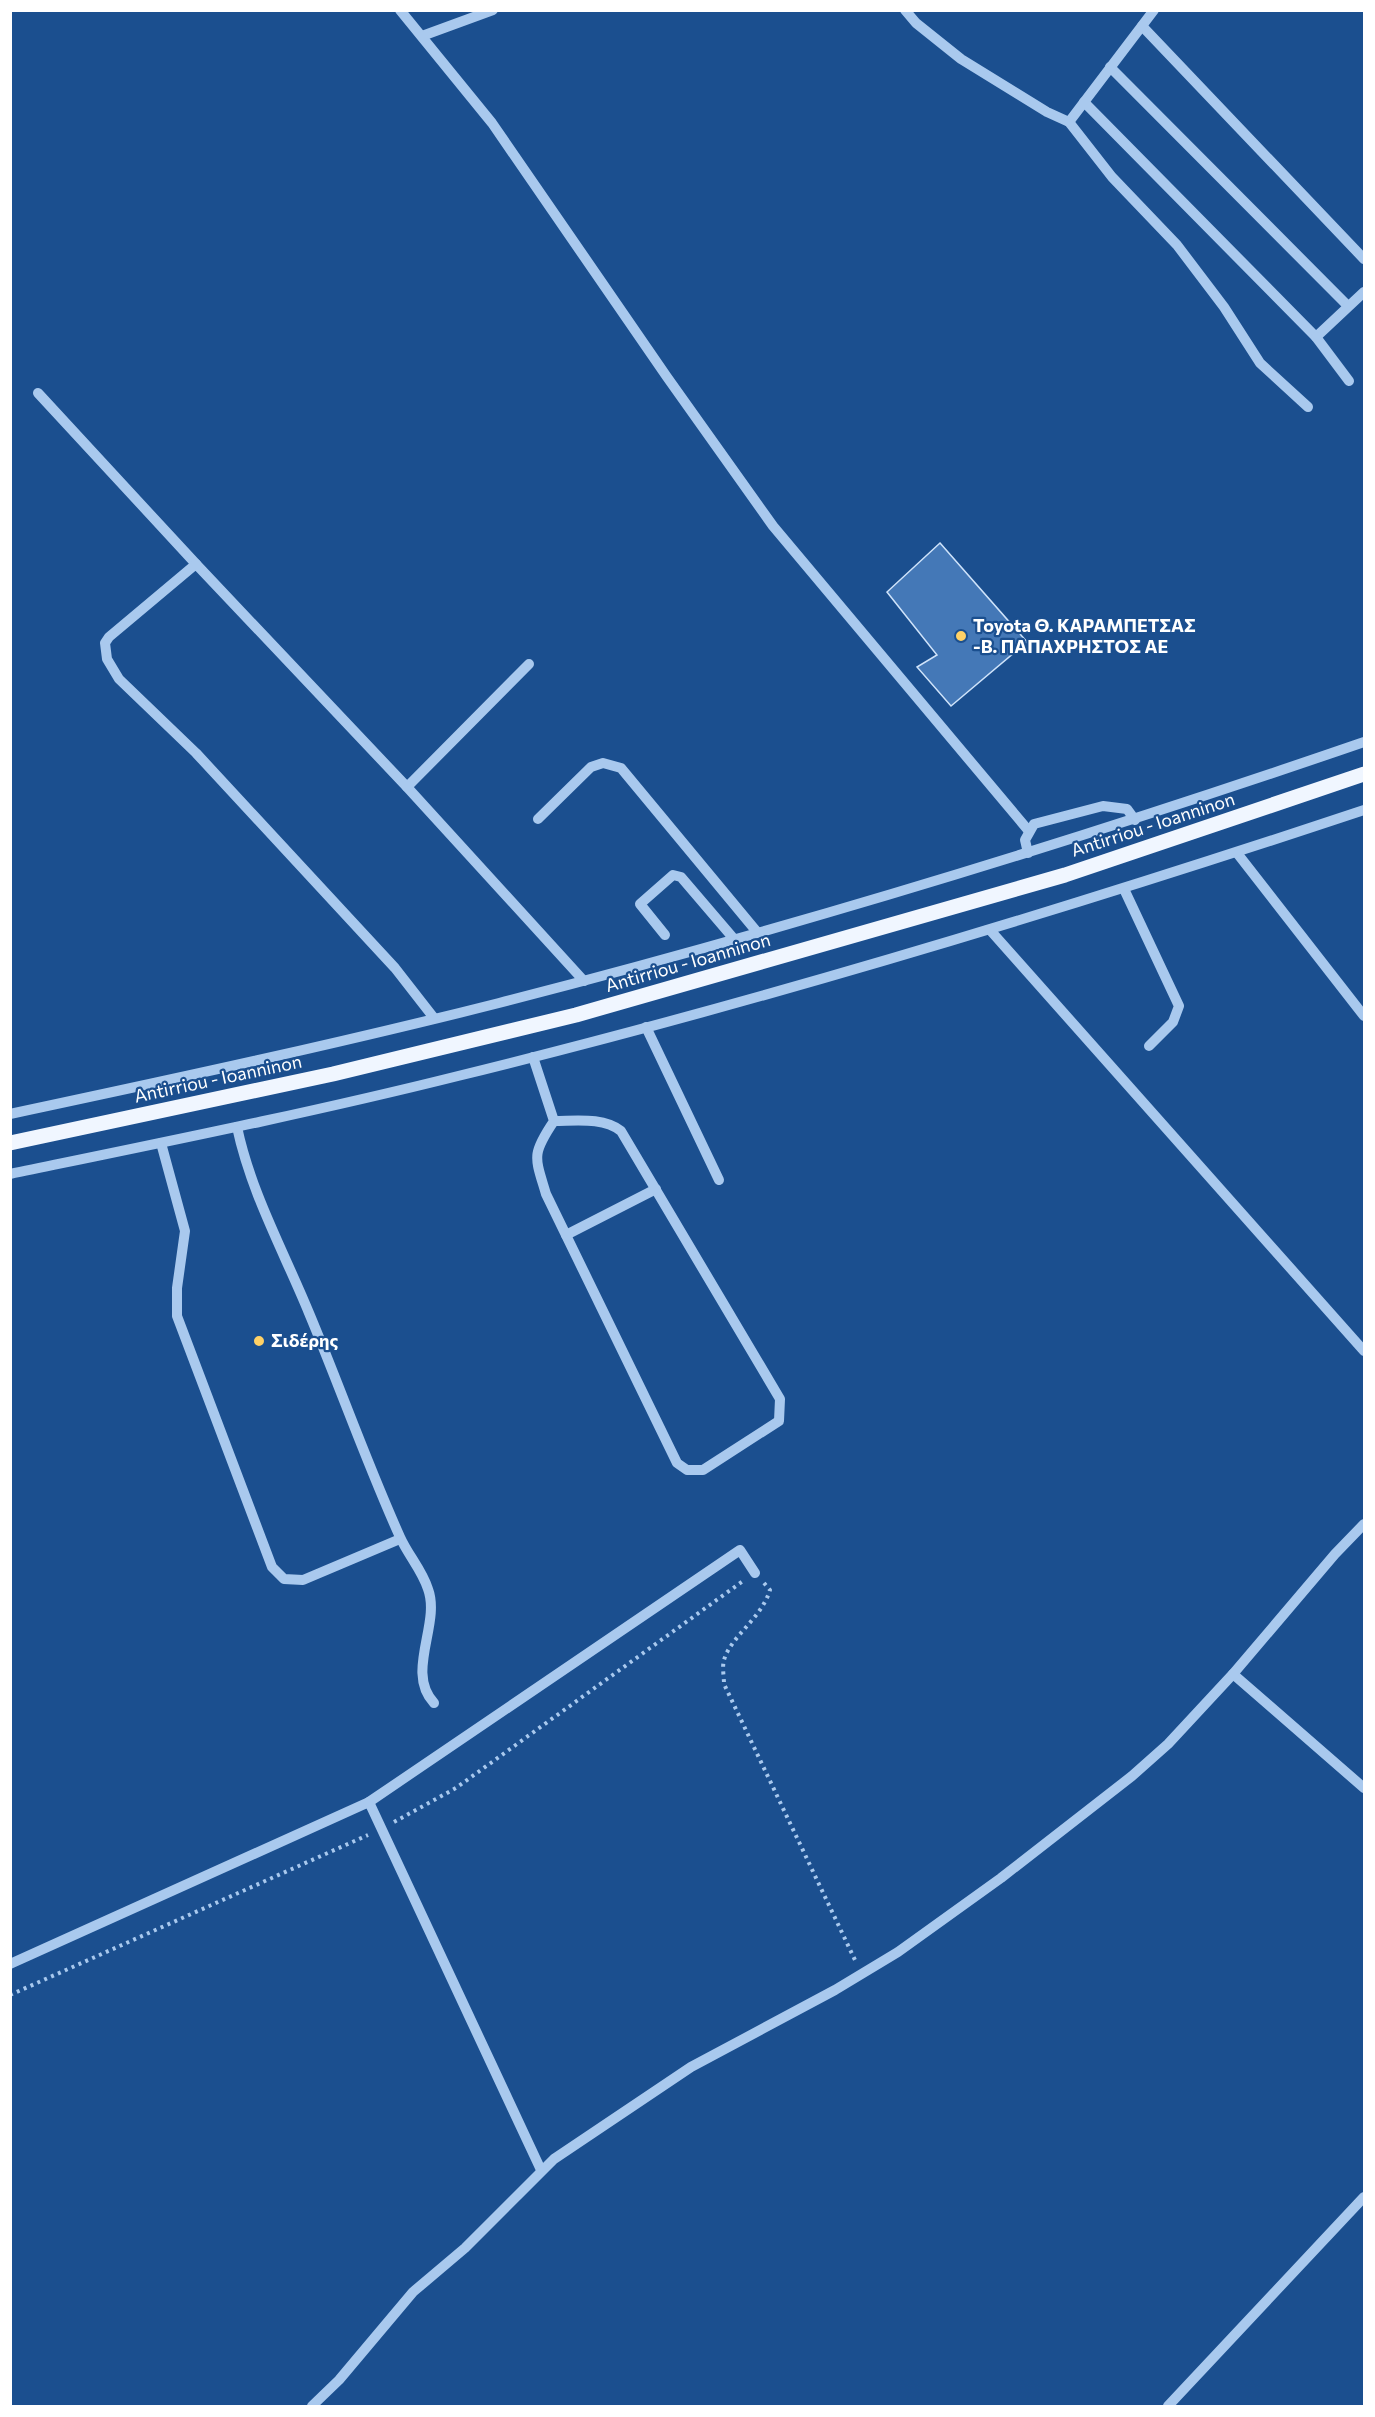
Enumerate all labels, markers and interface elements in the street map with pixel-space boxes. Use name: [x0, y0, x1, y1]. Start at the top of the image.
place label: Toyota Θ. ΚΑΡΑΜΠΕΤΣΑΣ -Β. ΠΑΠΑΧΡΗΣΤΟΣ ΑΕ: [973, 614, 1196, 657]
marker: Toyota Θ. ΚΑΡΑΜΠΕΤΣΑΣ -Β. ΠΑΠΑΧΡΗΣΤΟΣ ΑΕ: [954, 629, 968, 643]
street label: Antirriou - Ioanninon: [1068, 787, 1237, 861]
street label: Antirriou - Ioanninon: [603, 928, 773, 996]
street label: Antirriou - Ioanninon: [132, 1049, 304, 1107]
place label: Σιδέρης: [271, 1329, 338, 1351]
marker: Σιδέρης: [252, 1334, 266, 1348]

